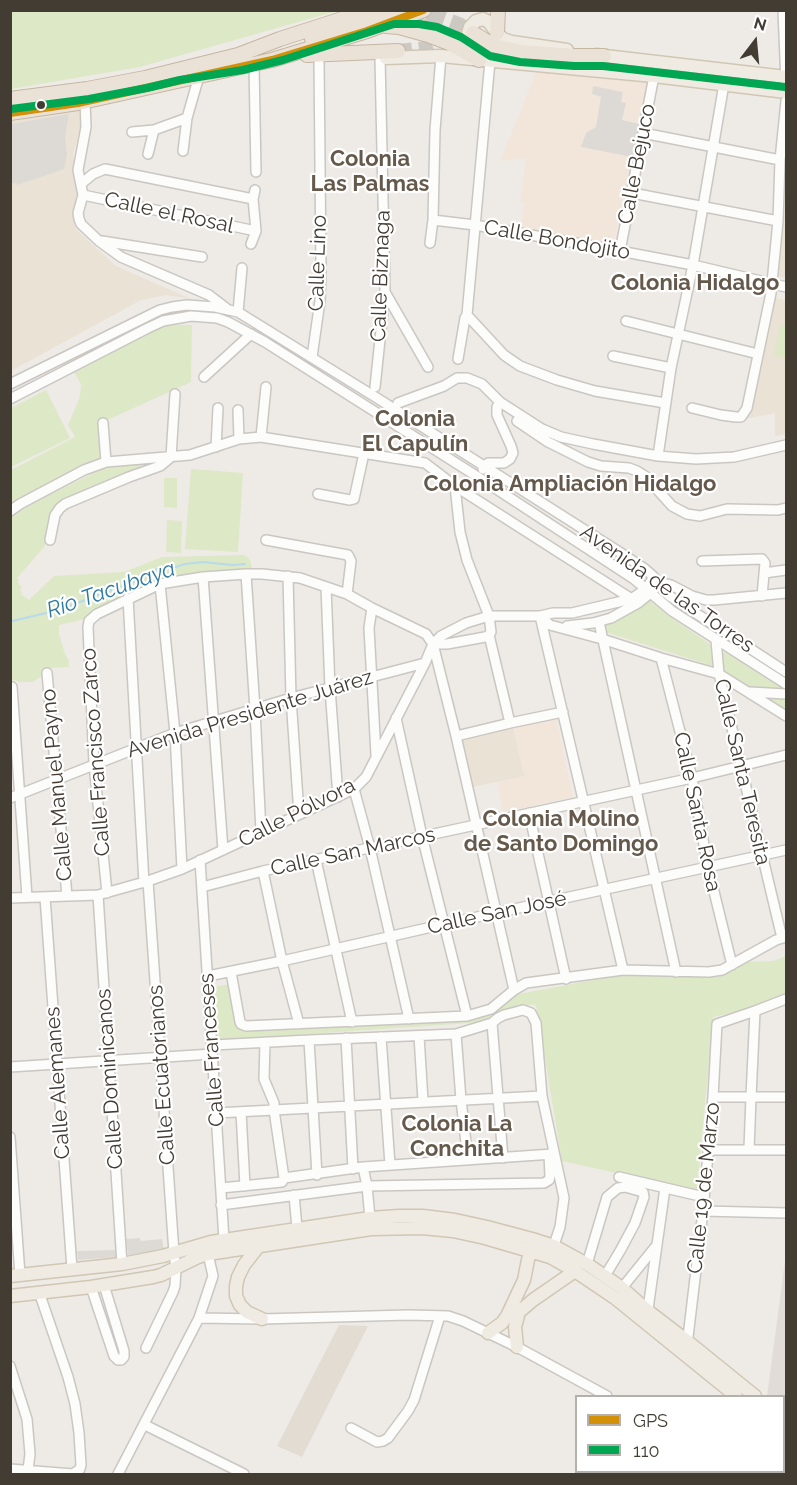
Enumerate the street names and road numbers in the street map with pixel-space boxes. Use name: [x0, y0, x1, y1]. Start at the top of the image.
street label: Calle Bejuco: [613, 102, 661, 226]
street label: Calle el Rosal: [102, 187, 236, 239]
street label: Calle Biznaga: [366, 210, 396, 342]
street label: Calle Lino: [304, 214, 332, 312]
street label: Calle Bondojito: [482, 215, 632, 265]
street label: Avenida de las Torres: [575, 519, 759, 659]
street label: Calle Francisco Zarco: [76, 647, 116, 857]
street label: Avenida Presidente Juárez: [124, 665, 376, 763]
street label: Calle Santa Teresita: [708, 676, 776, 868]
street label: Calle Manuel Payno: [36, 688, 78, 882]
street label: Calle Santa Rosa: [668, 730, 726, 894]
street label: Calle Pólvora: [234, 773, 360, 853]
street label: Calle San Marcos: [268, 822, 438, 882]
street label: Calle San José: [425, 886, 569, 940]
street label: Calle Franceses: [194, 972, 230, 1128]
street label: Calle Ecuatorianos: [143, 984, 181, 1166]
street label: Calle Dominicanos: [91, 988, 129, 1170]
street label: Calle Alemanes: [40, 1006, 76, 1160]
street label: Calle 19 de Marzo: [682, 1101, 726, 1275]

